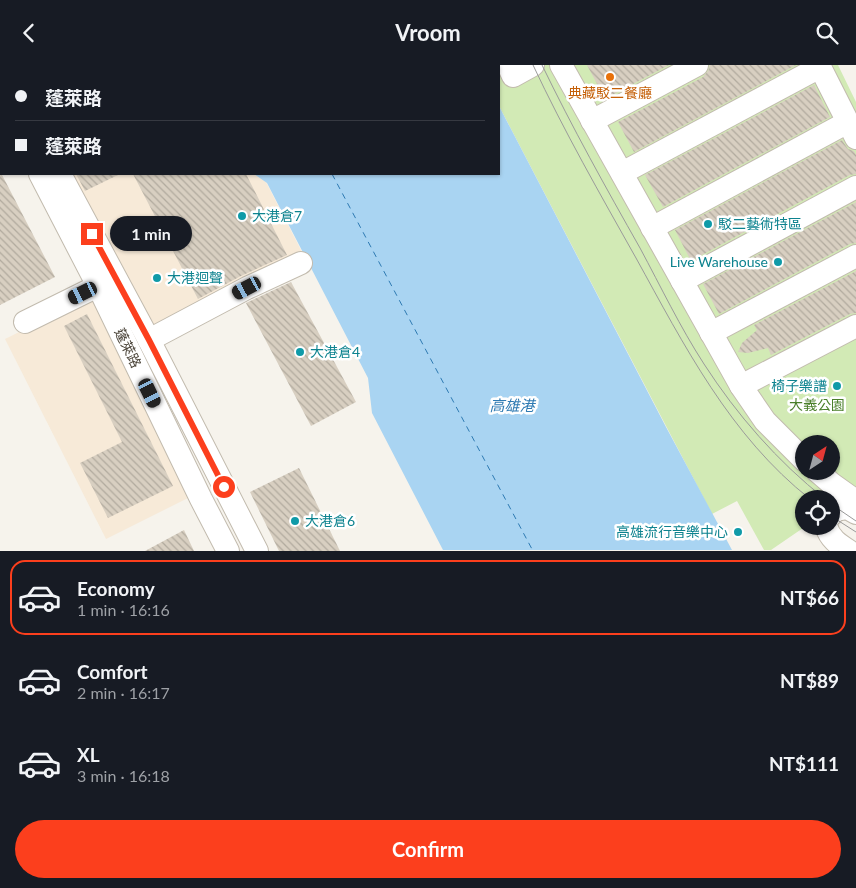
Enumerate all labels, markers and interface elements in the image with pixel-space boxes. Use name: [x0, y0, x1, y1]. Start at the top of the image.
icon: back: [15, 19, 43, 47]
text: Vroom: [395, 19, 461, 46]
icon: search: [813, 19, 841, 47]
marker: 典藏駁二餐廳: [604, 71, 616, 83]
place label: 典藏駁二餐廳: [568, 84, 652, 101]
text: 蓬萊路: [45, 86, 102, 109]
text: 蓬萊路: [45, 134, 102, 157]
place label: 大港倉7: [252, 207, 302, 224]
marker: 大港倉7: [236, 210, 248, 222]
place label: 駁二藝術特區: [718, 215, 802, 232]
callout: 1 min: [110, 217, 192, 251]
marker: 駁二藝術特區: [702, 218, 714, 230]
route end: [81, 223, 103, 245]
text: 1 min: [131, 224, 171, 243]
place label: Live Warehouse: [670, 253, 768, 270]
marker: Live Warehouse: [772, 256, 784, 268]
place label: 大港迴聲: [167, 269, 223, 286]
marker: 大港迴聲: [151, 272, 163, 284]
car: [230, 274, 263, 302]
car: [66, 280, 99, 306]
street label: 蓬萊路: [112, 325, 145, 370]
place label: 大港倉4: [310, 343, 360, 360]
marker: 大港倉4: [294, 346, 306, 358]
car: [136, 376, 163, 410]
place label: 椅子樂譜: [771, 377, 827, 394]
marker: 椅子樂譜: [831, 380, 843, 392]
water label: 高雄港: [489, 396, 536, 414]
park label: 大義公園: [789, 396, 845, 413]
north arrow: [795, 435, 840, 480]
map controls: [795, 435, 840, 535]
route start: [213, 476, 235, 498]
button: locate: [795, 490, 840, 535]
place label: 大港倉6: [305, 512, 355, 529]
marker: 大港倉6: [289, 515, 301, 527]
place label: 高雄流行音樂中心: [616, 523, 728, 540]
marker: 高雄流行音樂中心: [732, 526, 744, 538]
icon: car: [17, 575, 62, 620]
text: Economy: [77, 577, 155, 600]
text: NT$66: [780, 586, 839, 609]
text: 1 min · 16:16: [77, 600, 170, 619]
icon: car: [17, 658, 62, 703]
text: Comfort: [77, 660, 148, 683]
text: NT$89: [780, 669, 839, 692]
text: 2 min · 16:17: [77, 683, 170, 702]
icon: car: [17, 741, 62, 786]
text: XL: [77, 743, 100, 766]
text: NT$111: [769, 752, 839, 775]
text: 3 min · 16:18: [77, 766, 170, 785]
button: Confirm: [15, 820, 841, 878]

